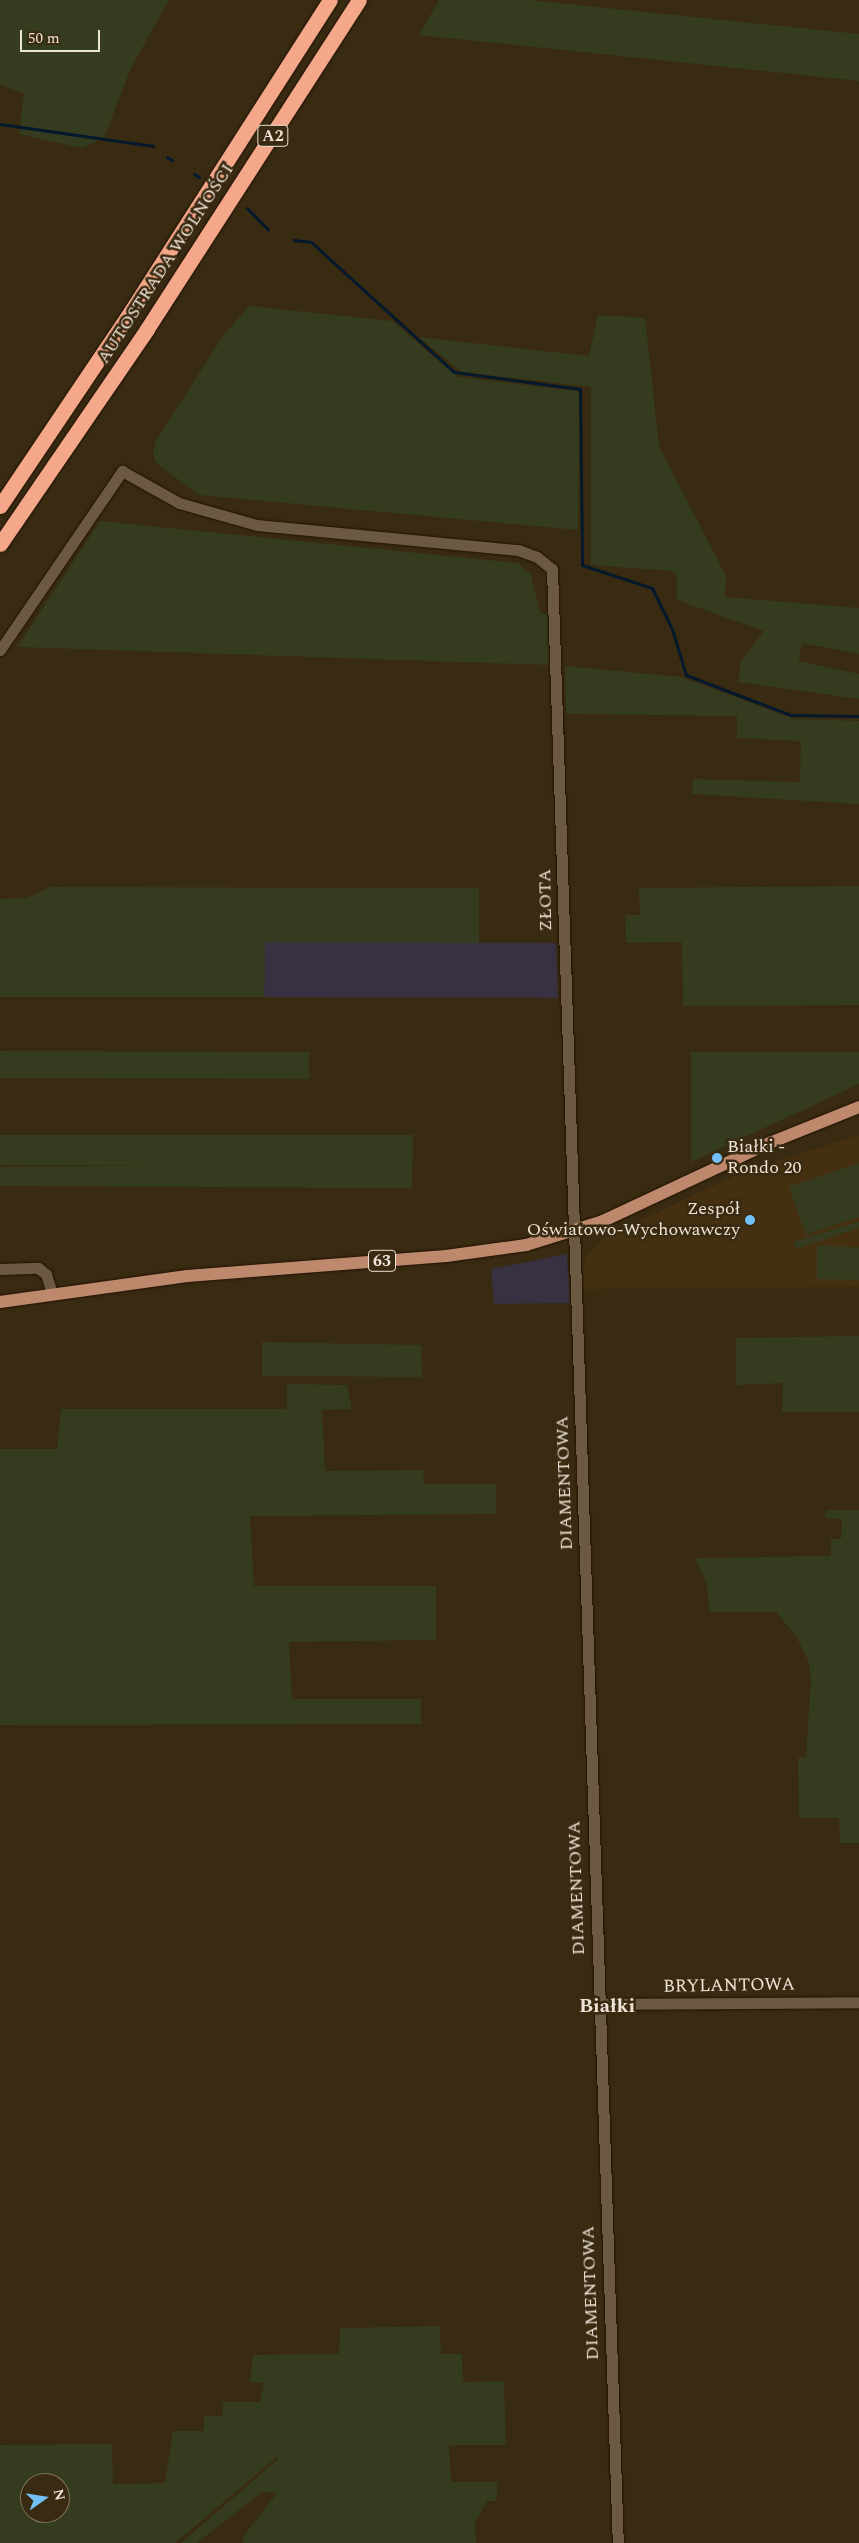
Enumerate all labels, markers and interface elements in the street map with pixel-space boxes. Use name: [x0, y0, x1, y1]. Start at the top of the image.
scale bar: [22, 20, 102, 52]
text: 50 m: [28, 27, 60, 50]
road number: A2: [257, 122, 289, 150]
street label: AUTOSTRADA WOLNOŚCI: [93, 160, 239, 368]
street label: ZŁOTA: [535, 869, 557, 931]
place label: Białki - Rondo 20: [727, 1137, 801, 1180]
marker: Białki - Rondo 20: [711, 1152, 723, 1164]
place label: Zespół Oświatowo-Wychowawczy: [527, 1199, 740, 1242]
marker: Zespół Oświatowo-Wychowawczy: [744, 1214, 756, 1226]
road number: 63: [367, 1248, 397, 1274]
street label: DIAMENTOWA: [552, 1415, 578, 1551]
street label: DIAMENTOWA: [564, 1820, 590, 1956]
street label: BRYLANTOWA: [663, 1974, 795, 1998]
district label: Białki: [579, 1994, 635, 2018]
street label: DIAMENTOWA: [578, 2225, 604, 2361]
north arrow: [20, 2473, 70, 2523]
text: N: [48, 2487, 71, 2503]

